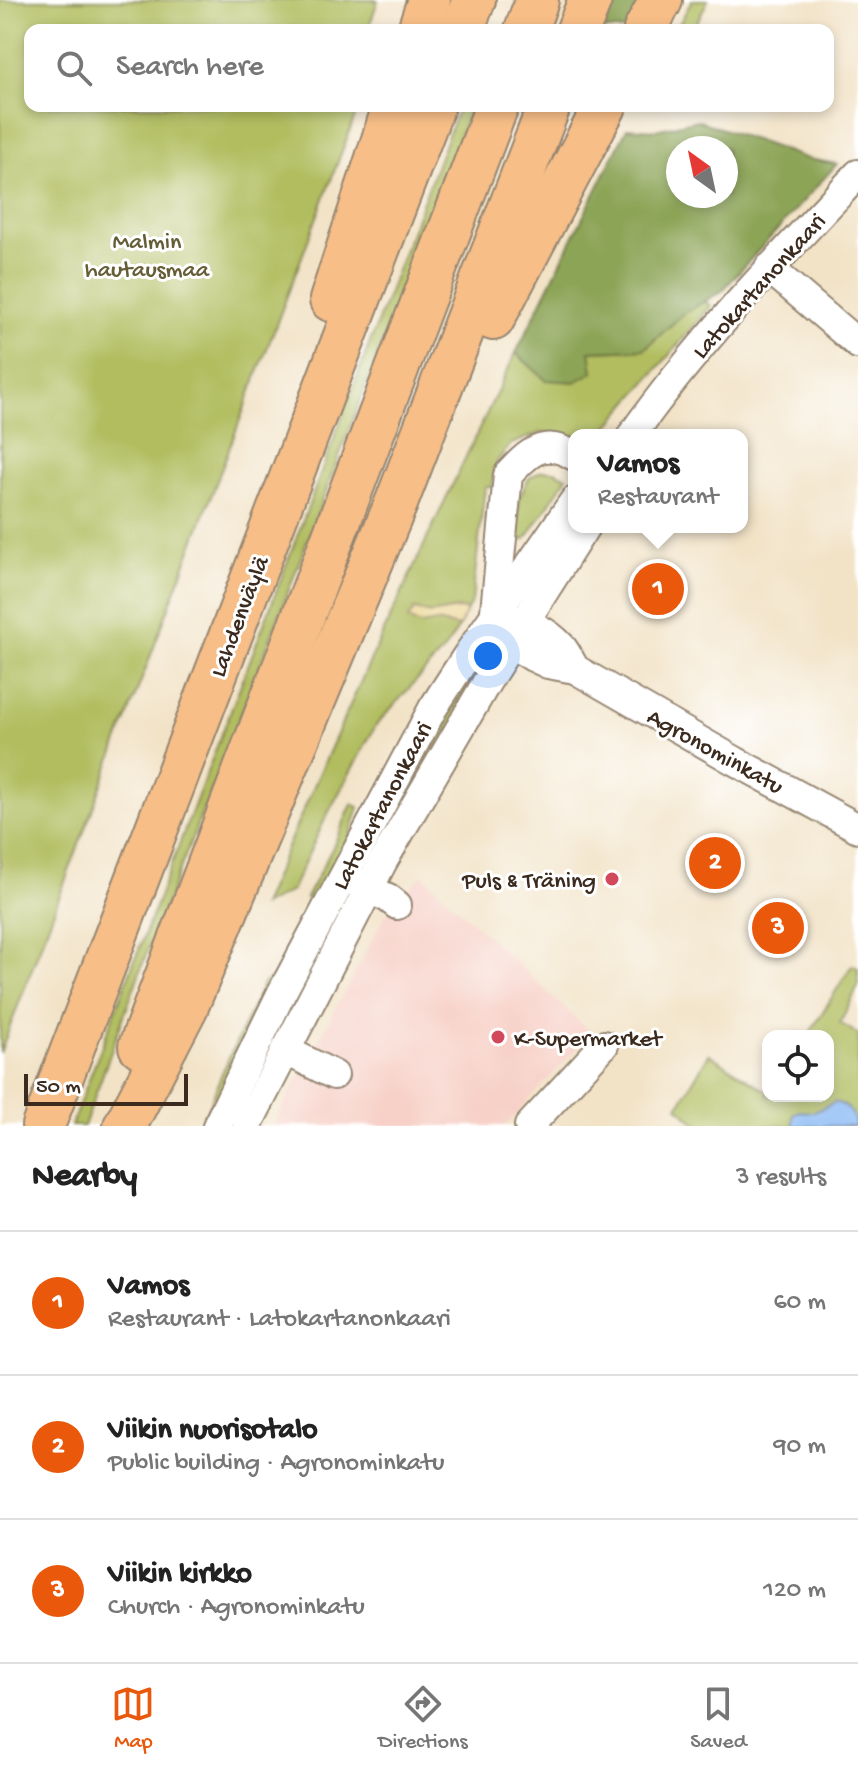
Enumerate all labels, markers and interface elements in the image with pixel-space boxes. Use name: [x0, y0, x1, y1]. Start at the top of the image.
search box: [24, 24, 834, 112]
icon: search: [52, 46, 96, 90]
text: Search here: [116, 51, 264, 86]
north arrow: [666, 136, 738, 208]
street label: Latokartanonkaari: [687, 208, 834, 366]
park label: Malmin hautausmaa: [85, 229, 210, 286]
popup: [568, 429, 748, 533]
text: Vamos: [598, 448, 679, 483]
text: Restaurant: [598, 483, 718, 514]
street label: Lahdenväylä: [205, 552, 278, 682]
pin: 1: [632, 559, 684, 619]
your location: [468, 636, 508, 676]
street label: Agronominkatu: [641, 704, 788, 802]
street label: Latokartanonkaari: [328, 718, 441, 896]
pin: 2: [689, 833, 741, 893]
place label: Puls & Träning: [461, 868, 596, 897]
marker: Puls & Träning: [603, 870, 621, 888]
pin: 3: [752, 898, 804, 958]
place label: K-Supermarket: [514, 1026, 664, 1055]
marker: K-Supermarket: [489, 1028, 507, 1046]
map controls: [762, 1030, 834, 1102]
button: locate: [762, 1030, 834, 1102]
scale bar: [24, 1070, 188, 1106]
text: 50 m: [36, 1075, 81, 1101]
text: Nearby: [32, 1158, 137, 1198]
text: 3 results: [736, 1163, 826, 1194]
text: Vamos: [108, 1270, 189, 1305]
text: 1: [53, 1288, 63, 1319]
text: 60 m: [773, 1288, 826, 1319]
text: Restaurant · Latokartanonkaari: [108, 1305, 451, 1336]
text: Viikin nuorisotalo: [108, 1414, 318, 1449]
text: 2: [52, 1432, 64, 1463]
text: 90 m: [774, 1432, 826, 1463]
text: Public building · Agronominkatu: [108, 1449, 444, 1480]
text: Viikin kirkko: [108, 1558, 252, 1593]
text: 3: [51, 1576, 65, 1607]
text: 120 m: [763, 1576, 826, 1607]
text: Church · Agronominkatu: [108, 1593, 365, 1624]
tab: Map: [111, 1682, 155, 1756]
tab: Directions: [378, 1682, 468, 1756]
tab: Saved: [690, 1682, 747, 1756]

